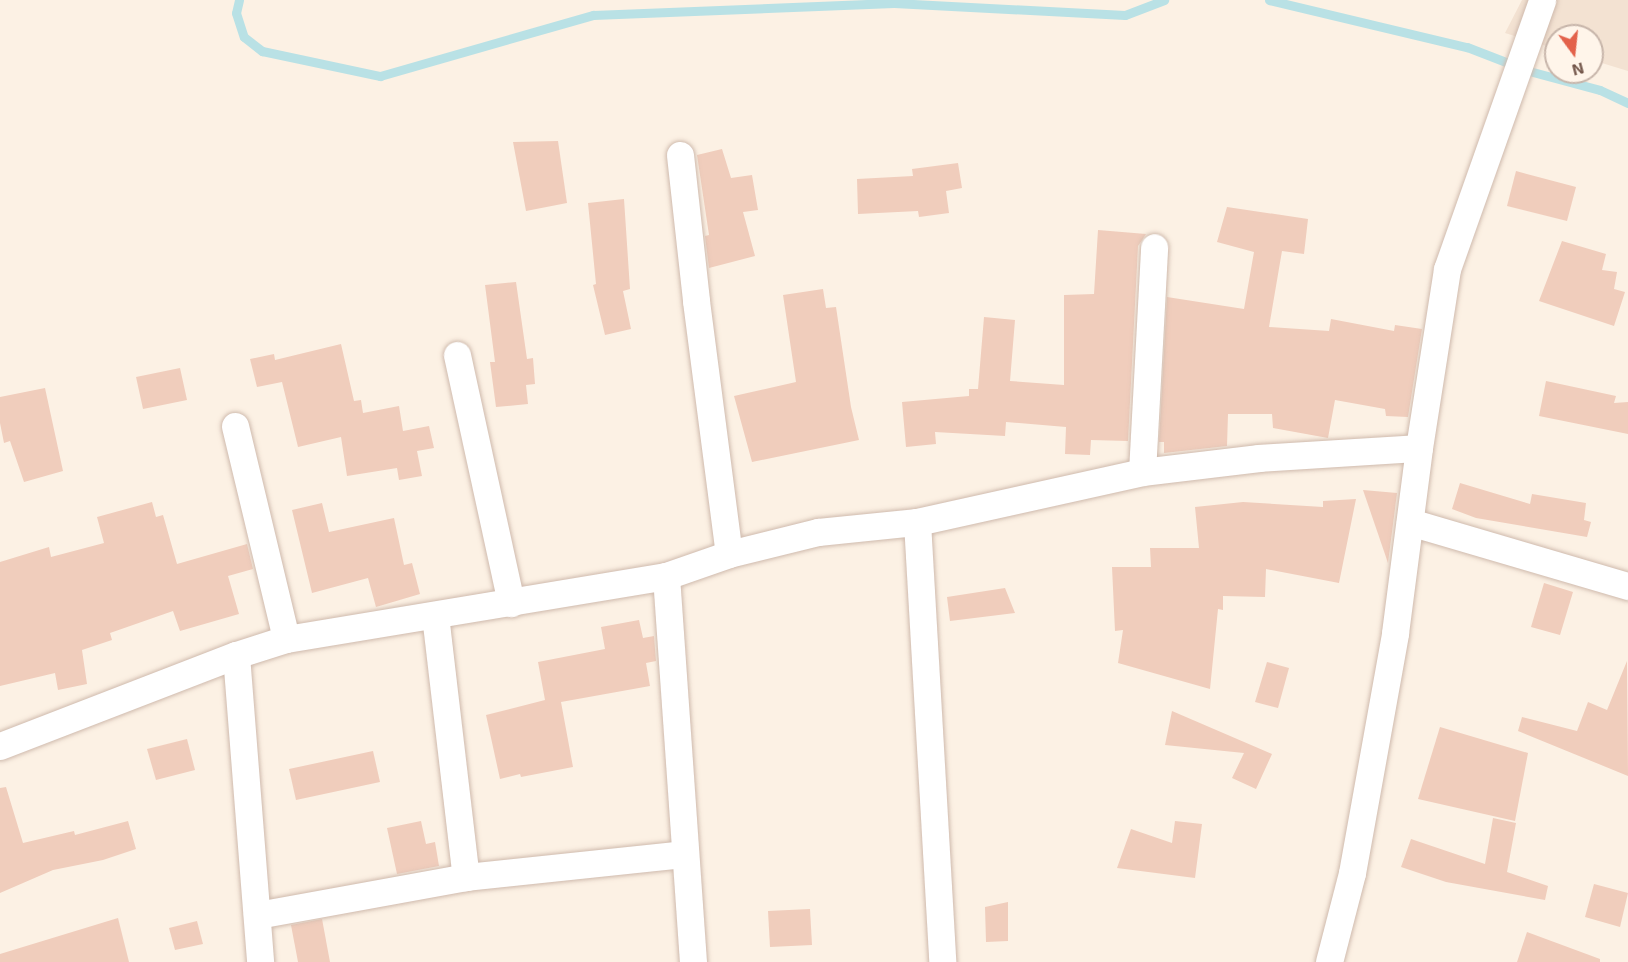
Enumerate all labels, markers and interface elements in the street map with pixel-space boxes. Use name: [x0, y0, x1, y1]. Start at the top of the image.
north arrow: [1544, 24, 1604, 84]
text: N: [1570, 59, 1586, 81]

